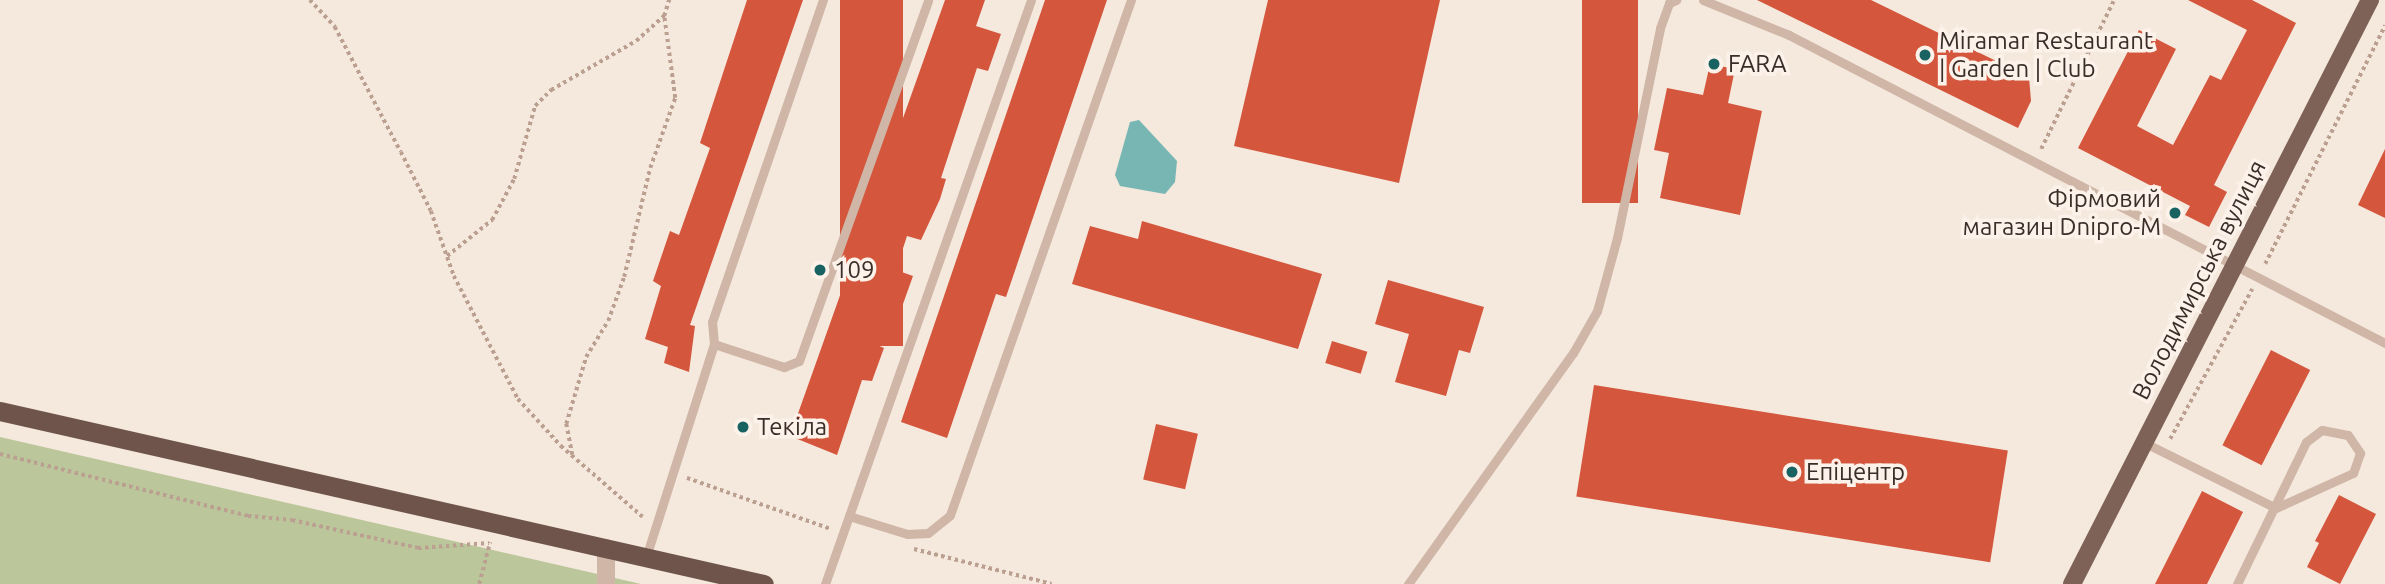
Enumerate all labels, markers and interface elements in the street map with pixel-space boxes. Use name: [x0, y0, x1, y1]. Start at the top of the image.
place label: Miramar Restaurant | Garden | Club: [1939, 27, 2153, 83]
marker: Miramar Restaurant | Garden | Club: [1917, 47, 1933, 63]
place label: FARA: [1728, 50, 1787, 78]
marker: FARA: [1706, 56, 1722, 72]
street label: Володимирська вулиця: [2126, 156, 2272, 404]
place label: Фірмовий магазин Dnipro-M: [1963, 185, 2161, 241]
marker: Фірмовий магазин Dnipro-M: [2167, 205, 2183, 221]
place label: 109: [834, 256, 875, 284]
marker: 109: [812, 262, 828, 278]
place label: Текіла: [757, 413, 827, 441]
marker: Текіла: [735, 419, 751, 435]
place label: Епіцентр: [1806, 458, 1905, 486]
marker: Епіцентр: [1784, 464, 1800, 480]

